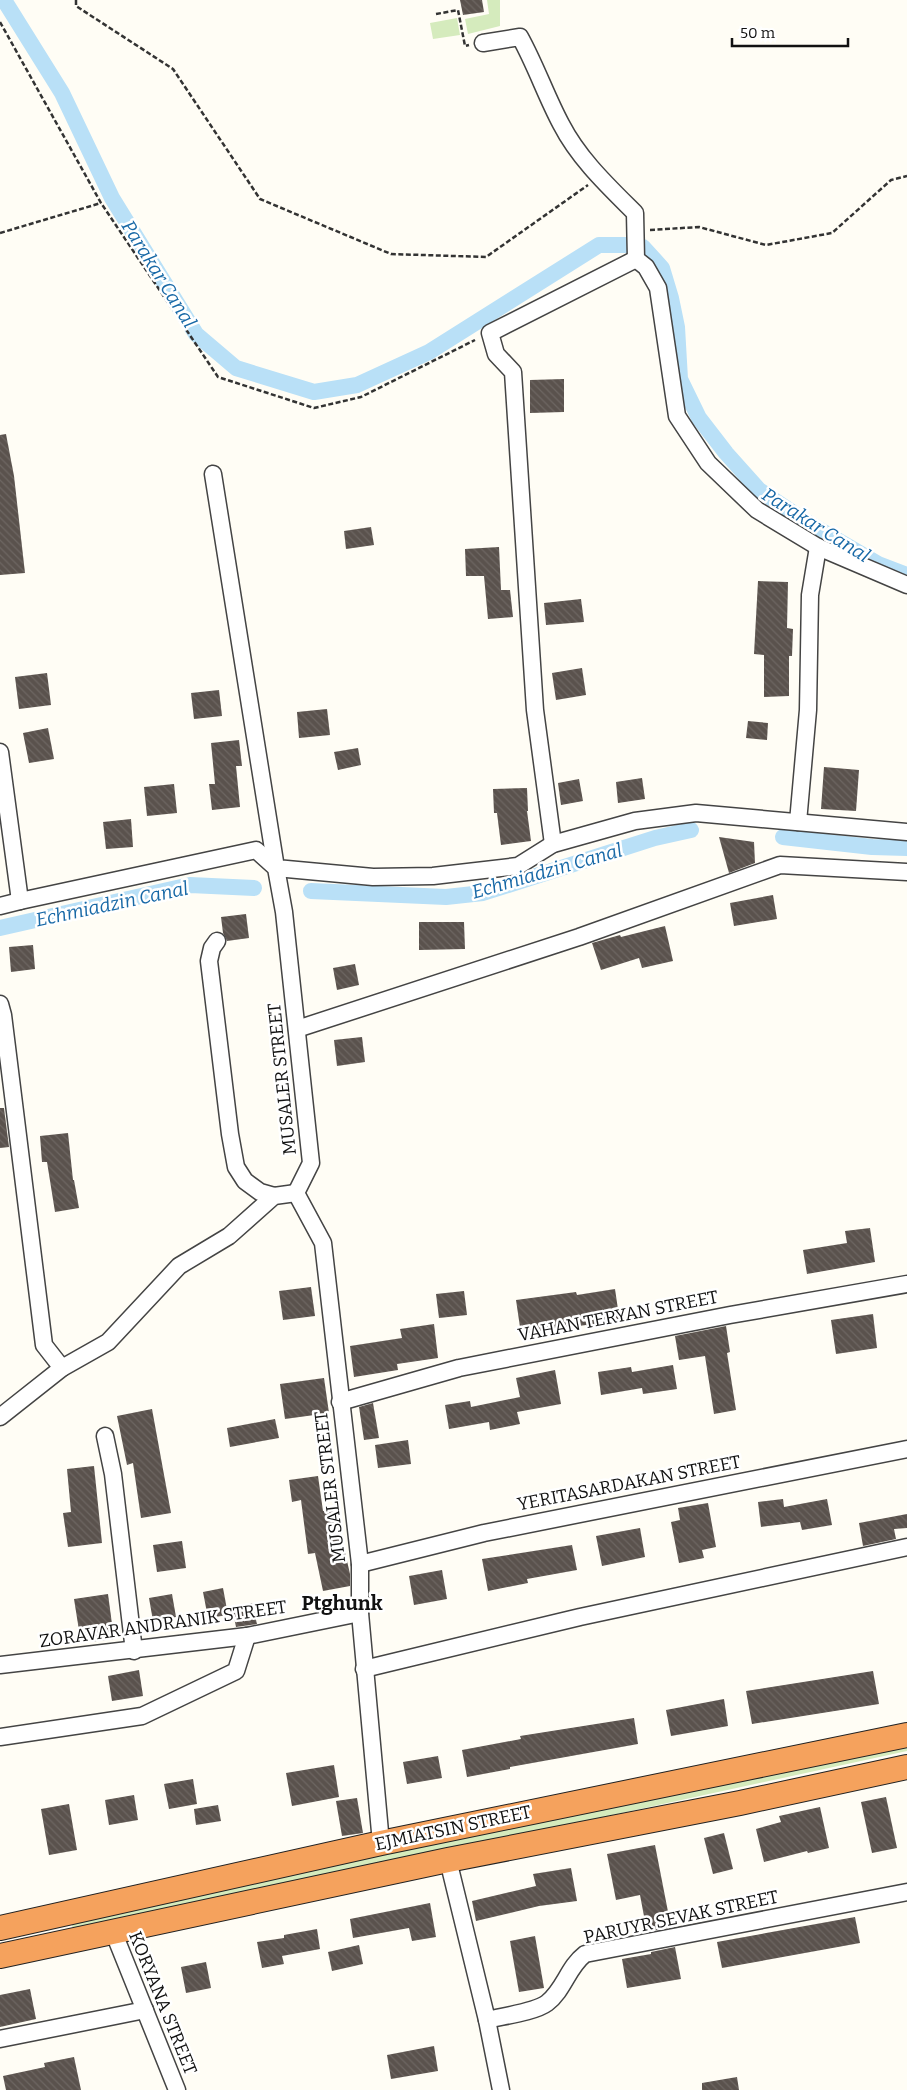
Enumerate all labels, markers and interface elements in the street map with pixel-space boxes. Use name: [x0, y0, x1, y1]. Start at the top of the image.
scale bar: [732, 15, 848, 47]
text: 50 m: [740, 24, 776, 42]
water label: Parakar Canal: [117, 216, 201, 332]
water label: Parakar Canal: [758, 483, 874, 567]
water label: Echmiadzin Canal: [469, 839, 625, 903]
water label: Echmiadzin Canal: [34, 877, 190, 931]
street label: MUSALER STREET: [263, 1001, 301, 1156]
street label: VAHAN TERYAN STREET: [516, 1286, 720, 1346]
street label: MUSALER STREET: [310, 1409, 350, 1564]
street label: YERITASARDAKAN STREET: [515, 1450, 743, 1515]
district label: Ptghunk: [301, 1591, 383, 1615]
street label: ZORAVAR ANDRANIK STREET: [38, 1596, 289, 1652]
street label: EJMIATSIN STREET: [373, 1801, 534, 1855]
street label: PARUYR SEVAK STREET: [582, 1886, 781, 1948]
street label: KORYANA STREET: [124, 1928, 202, 2078]

